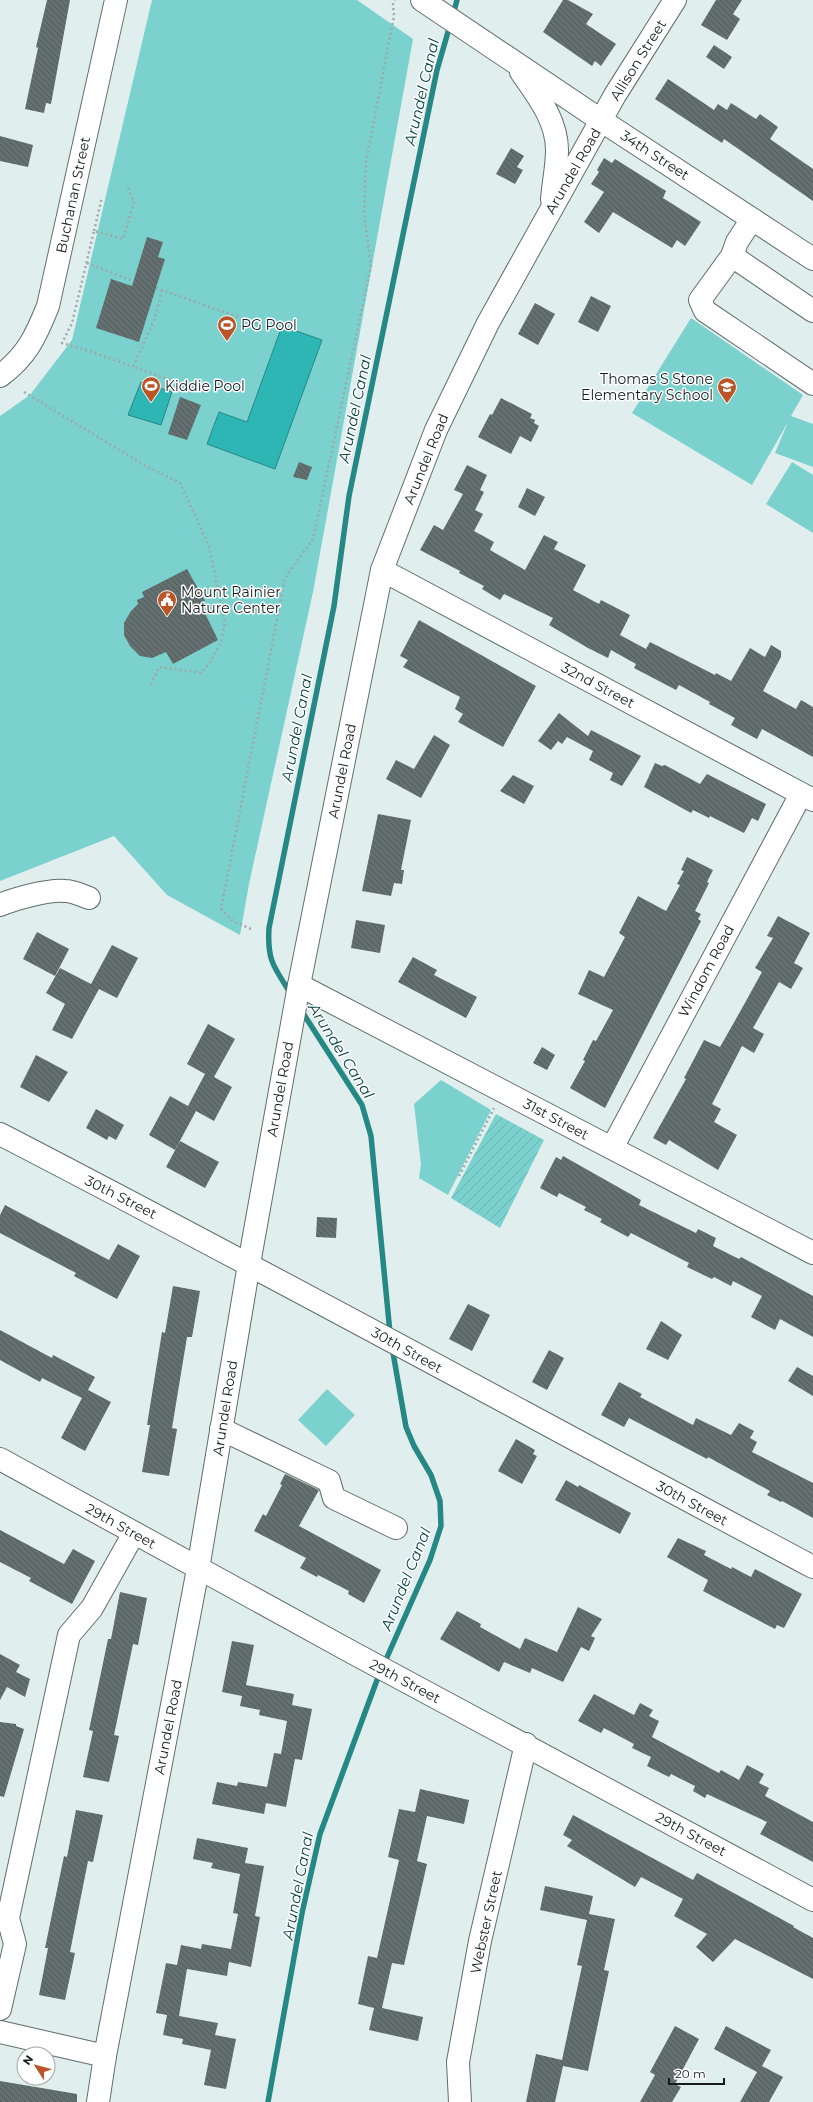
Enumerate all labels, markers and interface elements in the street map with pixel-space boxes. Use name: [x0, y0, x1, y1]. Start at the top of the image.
street label: Allison Street: [606, 16, 670, 104]
water label: Arundel Canal: [400, 37, 443, 148]
street label: Arundel Road: [541, 125, 605, 217]
street label: 34th Street: [617, 126, 693, 184]
street label: Buchanan Street: [52, 135, 94, 255]
sports icon: PG Pool: [216, 314, 238, 342]
place label: PG Pool: [241, 316, 297, 334]
water label: Arundel Canal: [334, 354, 375, 465]
place label: Thomas S Stone Elementary School: [581, 370, 713, 404]
sports icon: Kiddie Pool: [140, 375, 162, 403]
school or university icon: Thomas S Stone Elementary School: [716, 376, 738, 404]
place label: Kiddie Pool: [165, 377, 245, 395]
street label: Arundel Road: [400, 411, 452, 507]
place label: Mount Rainier Nature Center: [181, 583, 281, 617]
public building icon: Mount Rainier Nature Center: [156, 589, 178, 617]
street label: 32nd Street: [558, 658, 638, 712]
water label: Arundel Canal: [277, 673, 316, 784]
street label: Arundel Road: [324, 722, 360, 820]
street label: Windom Road: [674, 922, 738, 1020]
water label: Arundel Canal: [304, 999, 378, 1102]
street label: Arundel Road: [263, 1040, 297, 1138]
street label: 31st Street: [520, 1094, 592, 1144]
street label: 30th Street: [82, 1171, 160, 1223]
street label: 30th Street: [368, 1323, 446, 1377]
street label: Arundel Road: [209, 1359, 241, 1457]
street label: 30th Street: [653, 1477, 731, 1530]
street label: 29th Street: [83, 1499, 160, 1553]
water label: Arundel Canal: [376, 1525, 435, 1634]
street label: 29th Street: [366, 1655, 444, 1707]
street label: Arundel Road: [150, 1678, 186, 1776]
street label: 29th Street: [652, 1808, 730, 1860]
water label: Arundel Canal: [278, 1831, 317, 1942]
street label: Webster Street: [466, 1868, 506, 1975]
north arrow: [16, 2046, 56, 2086]
text: N: [20, 2052, 36, 2068]
scale bar: [669, 2060, 724, 2086]
text: 20 m: [675, 2066, 706, 2081]

